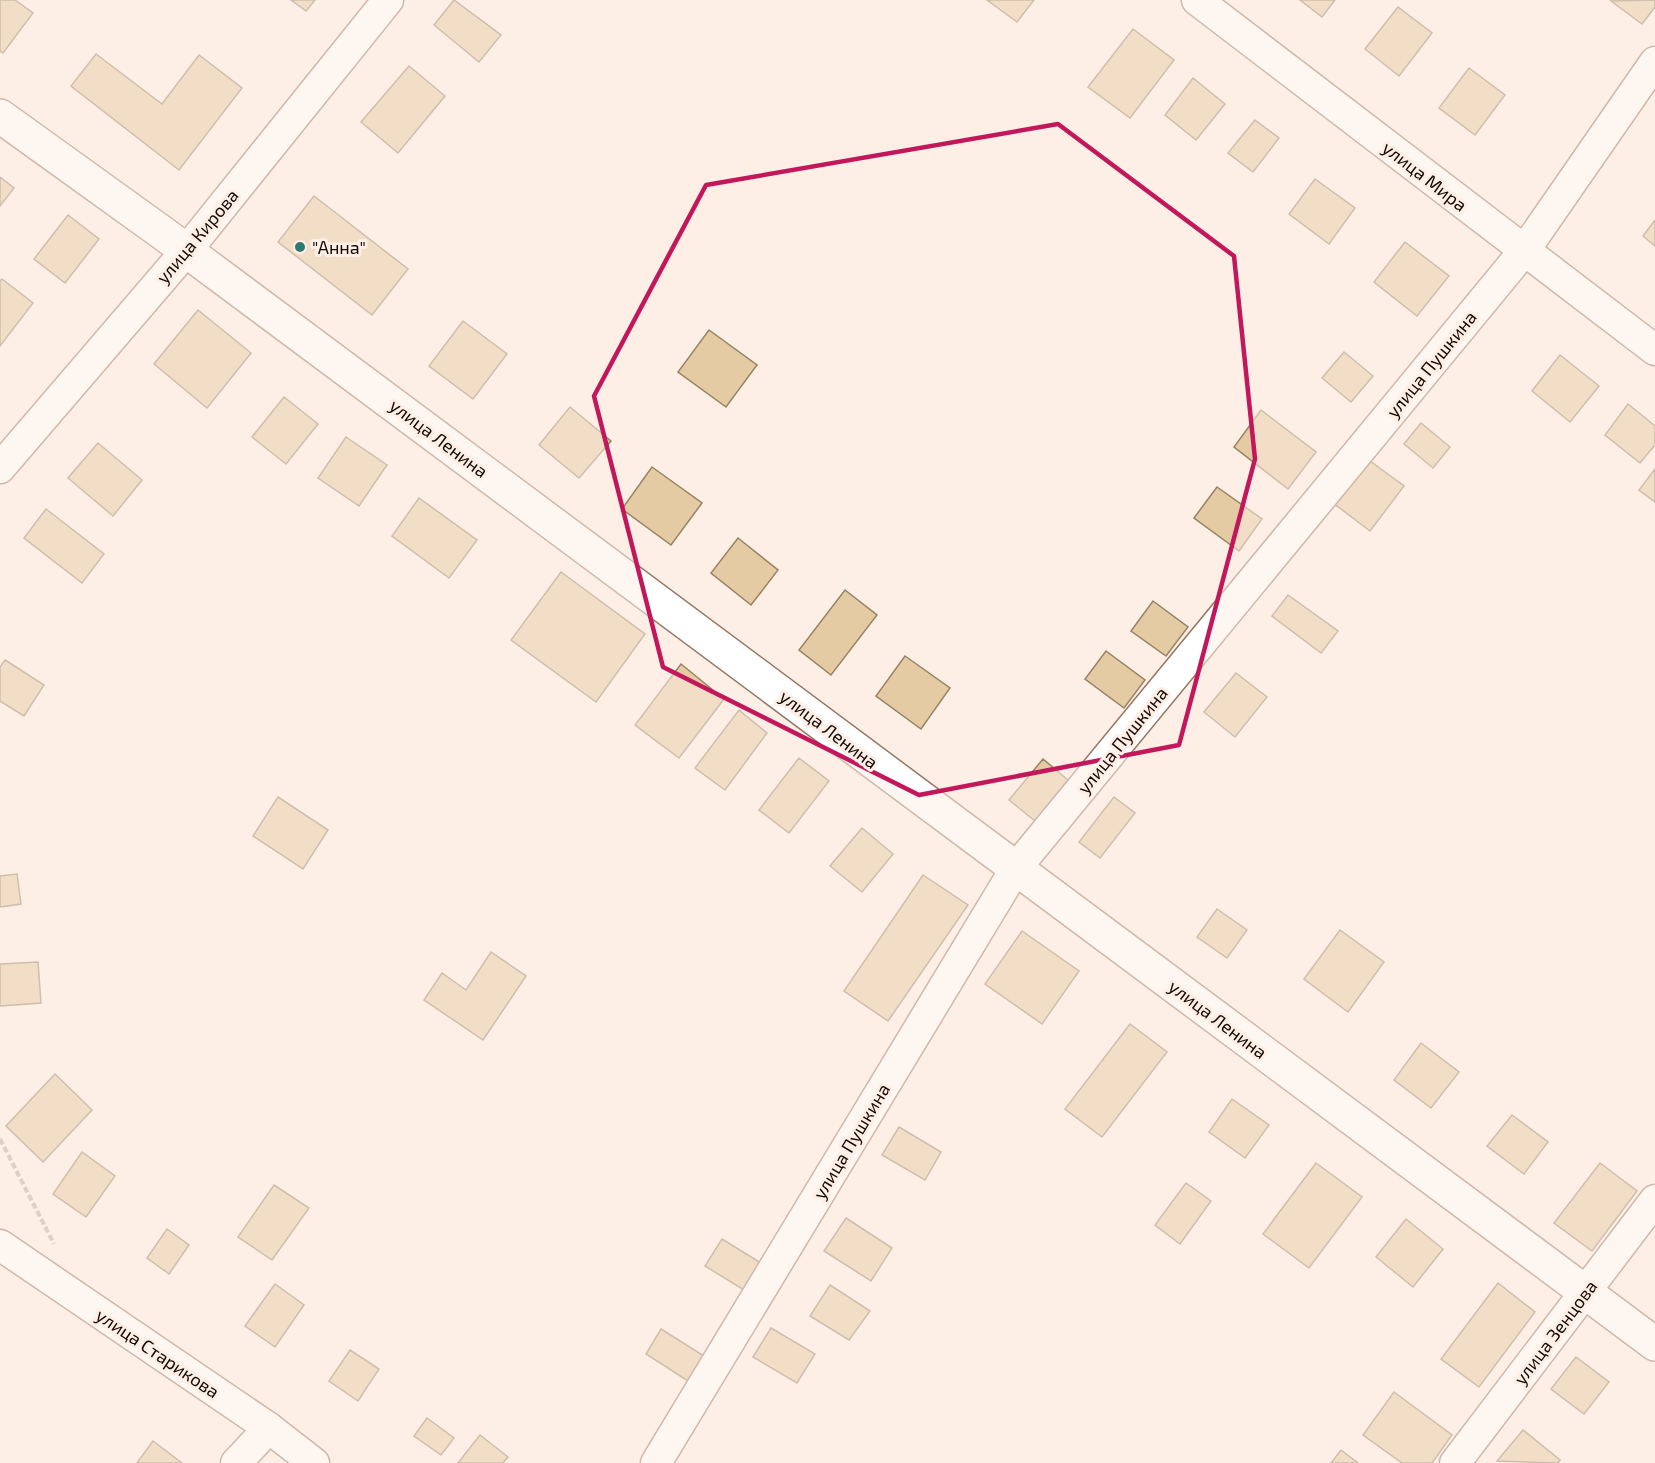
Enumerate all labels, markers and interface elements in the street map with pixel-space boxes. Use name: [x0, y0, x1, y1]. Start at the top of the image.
street label: улица Мира: [1378, 136, 1472, 216]
street label: улица Кирова: [151, 184, 243, 288]
place label: "Анна": [312, 236, 366, 258]
marker: "Анна": [293, 240, 307, 254]
street label: улица Пушкина: [1381, 306, 1481, 422]
street label: улица Ленина: [386, 394, 492, 482]
street label: улица Пушкина: [1072, 682, 1172, 798]
street label: улица Ленина: [776, 685, 882, 773]
street label: улица Ленина: [1165, 975, 1271, 1063]
street label: улица Пушкина: [808, 1079, 894, 1203]
street label: улица Зенцова: [1509, 1275, 1601, 1389]
street label: улица Старикова: [92, 1304, 224, 1402]

